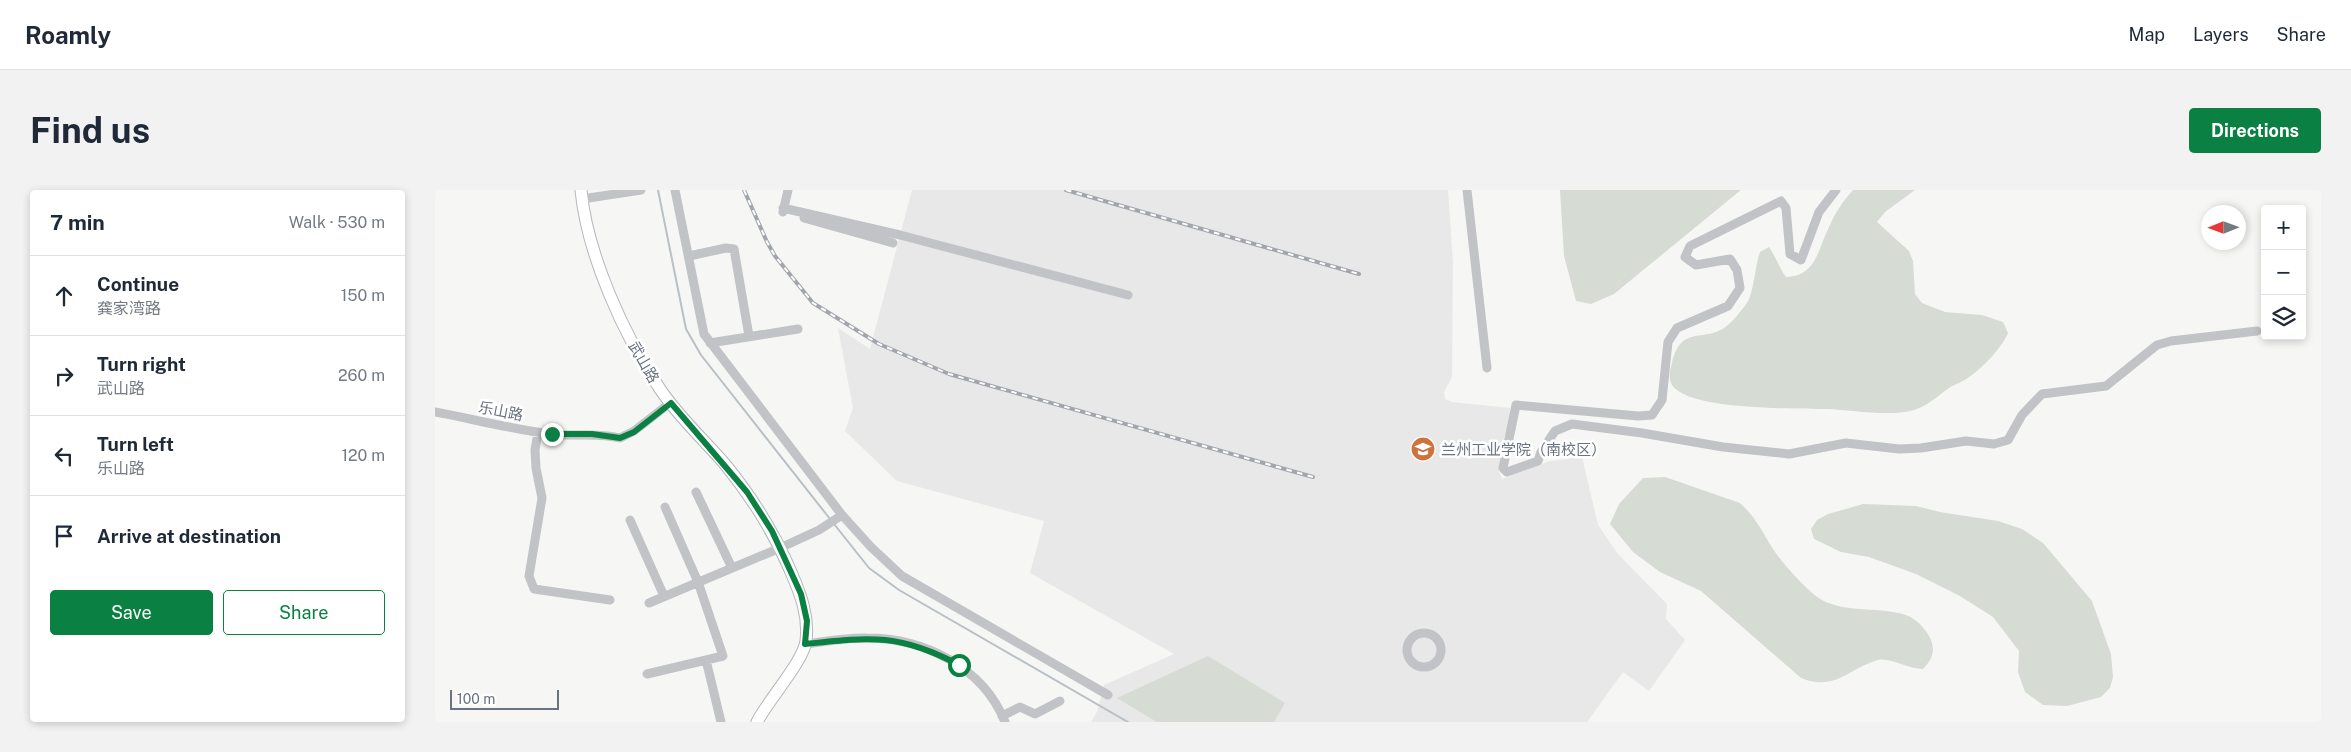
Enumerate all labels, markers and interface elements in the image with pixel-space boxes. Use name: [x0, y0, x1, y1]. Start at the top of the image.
text: Roamly: [25, 21, 111, 49]
text: Map: [2129, 24, 2165, 45]
text: Layers: [2193, 24, 2249, 45]
text: Share: [2277, 24, 2326, 45]
button: Directions: [2189, 108, 2321, 153]
text: Find us: [30, 110, 150, 151]
north arrow: [2201, 205, 2246, 250]
map controls: [2261, 205, 2306, 340]
button: +: [2261, 205, 2306, 250]
text: 7 min: [50, 210, 105, 235]
text: Walk · 530 m: [289, 213, 385, 232]
button: −: [2261, 250, 2306, 295]
text: Continue: [97, 273, 179, 295]
icon: ahead: [50, 282, 78, 310]
text: 150 m: [341, 286, 385, 305]
button: layers: [2261, 295, 2306, 340]
text: 龚家湾路: [97, 299, 161, 318]
street label: 武山路: [625, 338, 663, 386]
text: Turn right: [97, 353, 186, 375]
icon: right: [50, 362, 78, 390]
text: 260 m: [338, 366, 385, 385]
text: 武山路: [97, 379, 145, 398]
street label: 乐山路: [477, 398, 525, 424]
route end: [541, 423, 564, 446]
text: Turn left: [97, 433, 174, 455]
school or university icon: 兰州工业学院（南校区）: [1410, 436, 1436, 462]
place label: 兰州工业学院（南校区）: [1441, 441, 1606, 458]
icon: left: [50, 442, 78, 470]
text: 120 m: [341, 446, 385, 465]
text: 乐山路: [97, 459, 145, 478]
icon: arrive: [50, 522, 78, 550]
text: Arrive at destination: [97, 525, 281, 547]
button: Save: [50, 590, 213, 635]
button: Share: [223, 590, 385, 635]
route start: [948, 654, 971, 677]
scale bar: [450, 687, 559, 710]
text: 100 m: [457, 691, 495, 707]

